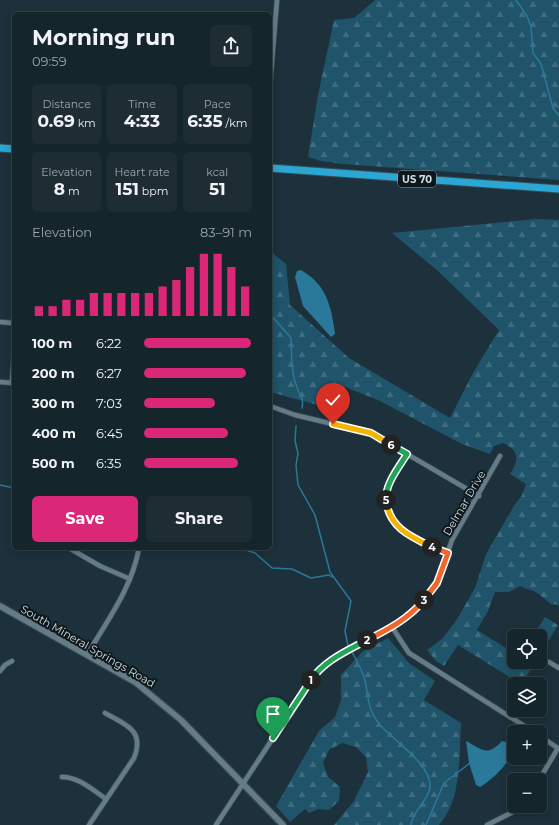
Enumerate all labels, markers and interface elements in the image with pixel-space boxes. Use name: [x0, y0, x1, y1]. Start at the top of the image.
text: Morning run: [32, 24, 175, 51]
button: share: [210, 25, 252, 67]
text: 09:59: [32, 53, 67, 69]
text: Distance: [43, 97, 91, 111]
text: Time: [128, 97, 156, 111]
text: Pace: [204, 97, 231, 111]
text: 0.69: [38, 111, 75, 131]
text: 4:33: [124, 111, 160, 131]
text: 6:35: [187, 111, 223, 131]
text: km: [75, 116, 96, 130]
text: /km: [223, 116, 247, 130]
text: Elevation: [41, 165, 92, 179]
text: Heart rate: [114, 165, 170, 179]
text: kcal: [206, 165, 228, 179]
road number: US 70: [398, 171, 436, 187]
text: 8: [54, 179, 65, 199]
text: 151: [116, 179, 139, 199]
text: 51: [209, 179, 226, 199]
text: m: [65, 184, 80, 198]
text: bpm: [139, 184, 168, 198]
text: Elevation: [32, 224, 92, 240]
text: 83–91 m: [200, 224, 252, 240]
text: 100 m: [32, 335, 72, 351]
text: 6:22: [96, 335, 121, 351]
text: 200 m: [32, 365, 75, 381]
text: 6:27: [96, 365, 122, 381]
pin: [316, 383, 350, 424]
icon: check: [322, 389, 344, 411]
text: 300 m: [32, 395, 75, 411]
text: 7:03: [96, 395, 122, 411]
text: 400 m: [32, 425, 76, 441]
text: 6:45: [96, 425, 123, 441]
pin: 6: [381, 435, 401, 455]
text: 6: [387, 438, 395, 452]
text: 500 m: [32, 455, 75, 471]
text: 6:35: [96, 455, 121, 471]
street label: Delmar Drive: [440, 468, 488, 538]
pin: 5: [376, 490, 396, 510]
text: 5: [383, 493, 389, 507]
button: Save: [32, 496, 138, 542]
button: Share: [146, 496, 252, 542]
pin: 4: [422, 537, 442, 557]
text: 4: [428, 540, 436, 554]
pin: 3: [414, 590, 434, 610]
text: 3: [421, 593, 427, 607]
street label: South Mineral Springs Road: [18, 602, 158, 690]
map controls: [507, 629, 547, 813]
button: locate: [507, 629, 547, 669]
pin: 2: [357, 630, 377, 650]
text: 2: [364, 633, 370, 647]
pin: 1: [301, 670, 321, 690]
text: 1: [309, 673, 313, 687]
button: layers: [507, 677, 547, 717]
pin: [256, 697, 290, 738]
icon: arrive: [262, 703, 284, 725]
button: +: [507, 725, 547, 765]
button: −: [507, 773, 547, 813]

